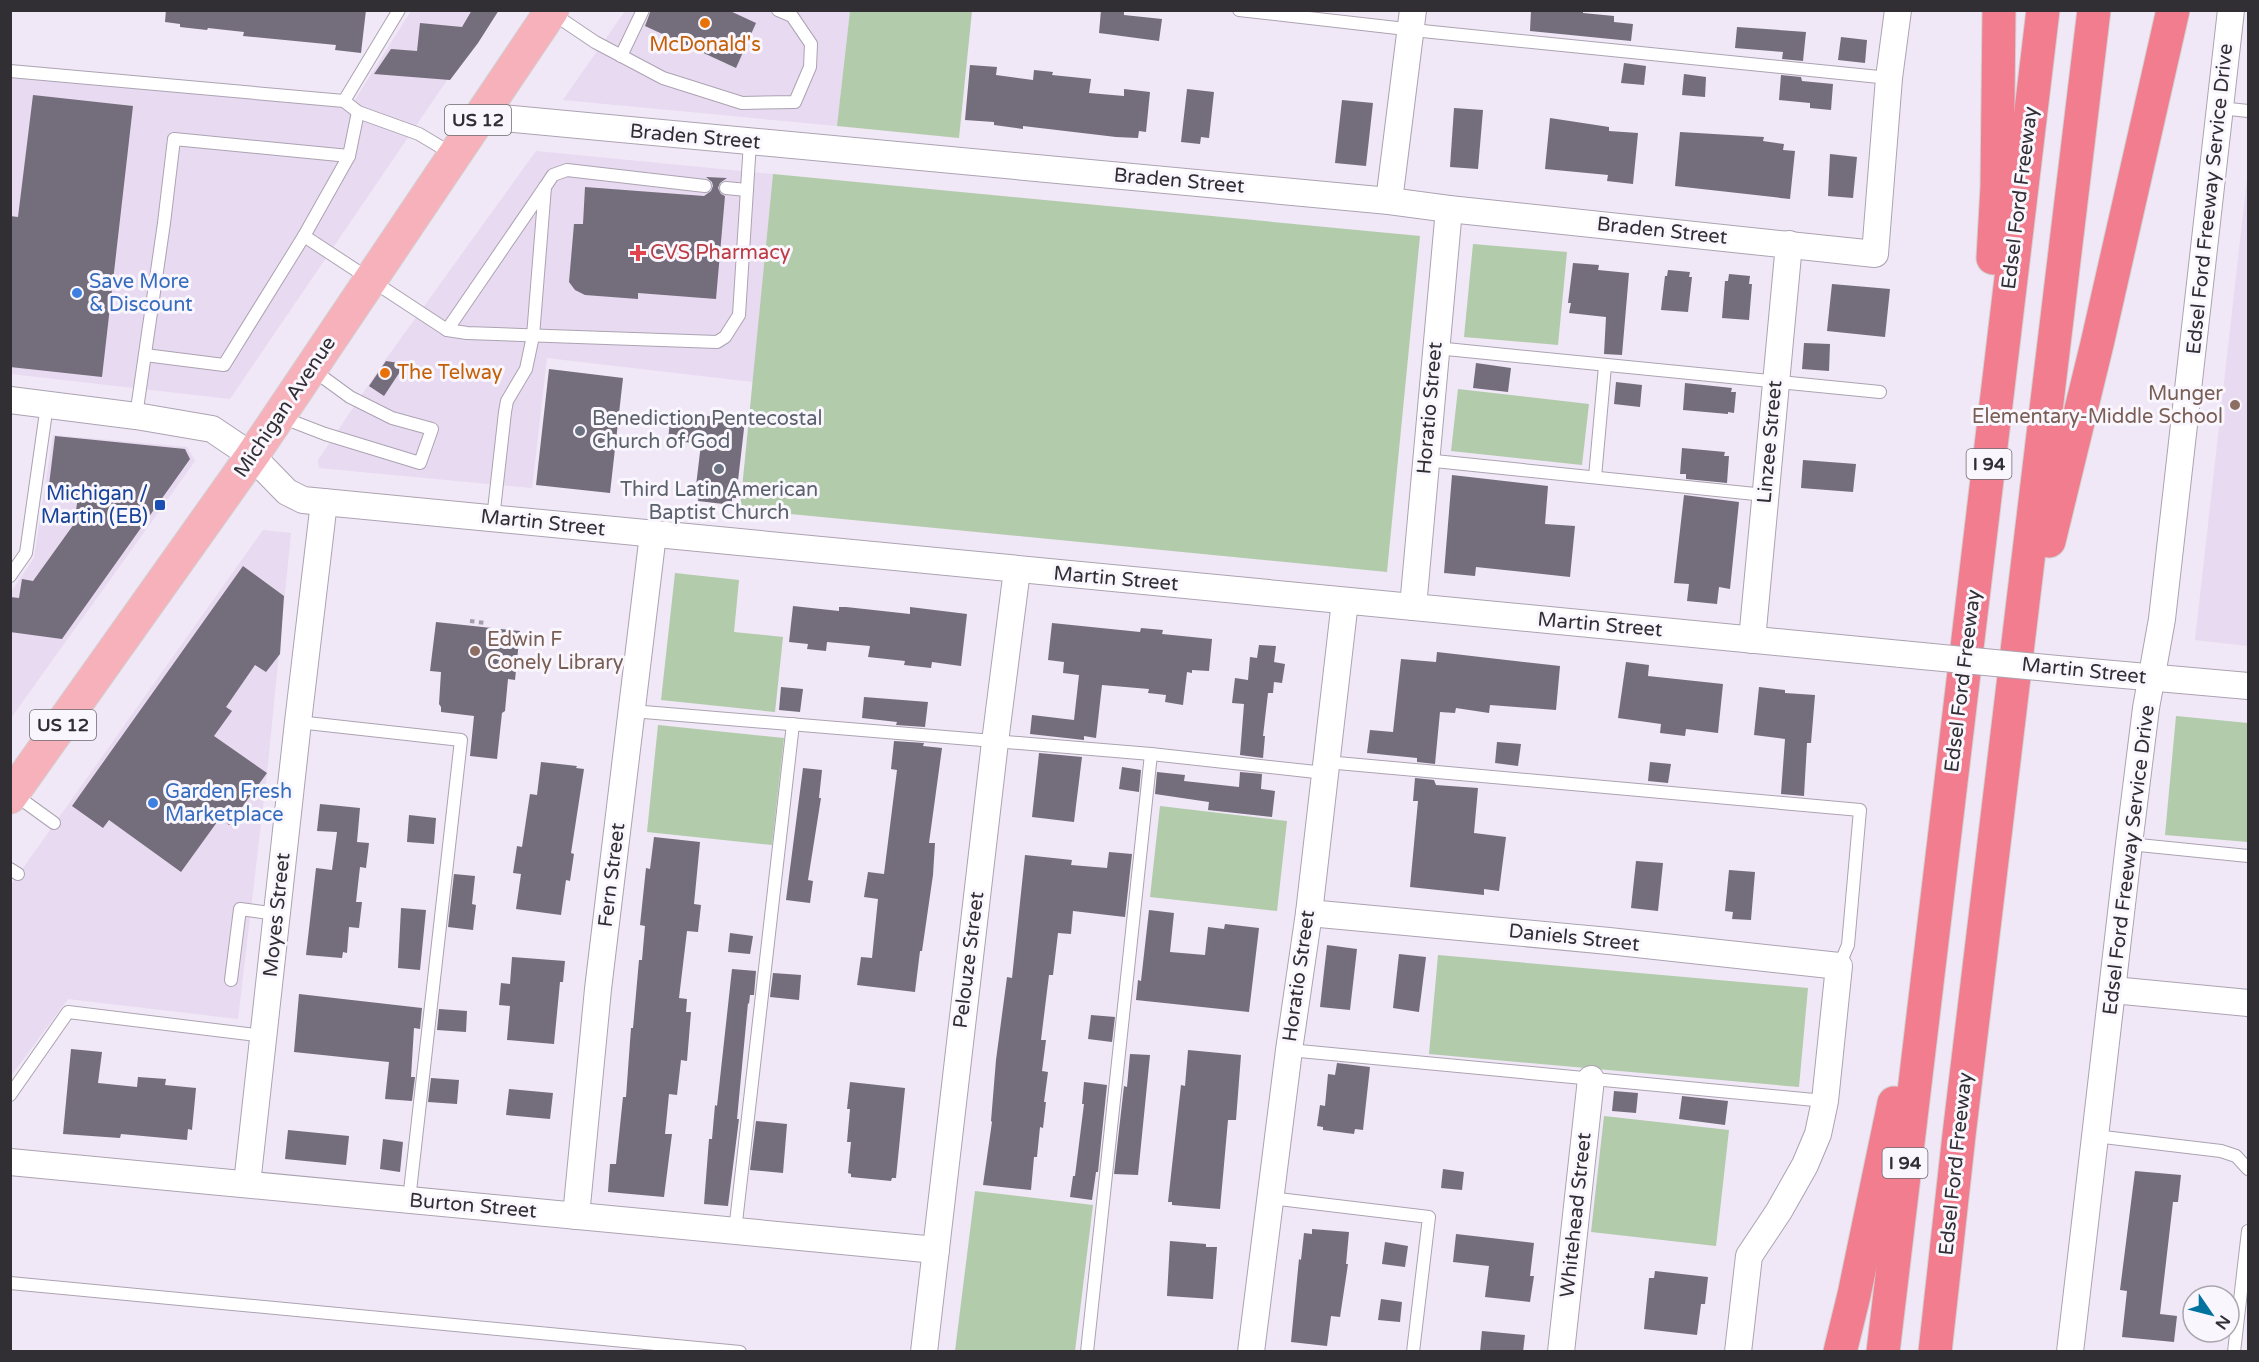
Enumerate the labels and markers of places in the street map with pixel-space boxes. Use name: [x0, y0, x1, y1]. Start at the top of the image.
marker: McDonald's: [698, 16, 712, 30]
place label: McDonald's: [649, 33, 761, 57]
place label: CVS Pharmacy: [650, 241, 791, 265]
marker: CVS Pharmacy: [631, 246, 645, 260]
place label: Save More & Discount: [89, 270, 193, 317]
marker: Save More & Discount: [70, 286, 84, 300]
place label: The Telway: [397, 361, 503, 385]
marker: The Telway: [378, 366, 392, 380]
place label: Munger Elementary-Middle School: [1972, 382, 2223, 429]
marker: Munger Elementary-Middle School: [2228, 398, 2242, 412]
place label: Benediction Pentecostal Church of God: [592, 407, 822, 454]
marker: Benediction Pentecostal Church of God: [573, 424, 587, 438]
marker: Third Latin American Baptist Church: [712, 462, 726, 476]
place label: Third Latin American Baptist Church: [620, 478, 818, 525]
place label: Michigan / Martin (EB): [41, 482, 148, 529]
marker: Michigan / Martin (EB): [153, 498, 167, 512]
place label: Edwin F Conely Library: [487, 628, 624, 675]
marker: Edwin F Conely Library: [468, 644, 482, 658]
place label: Garden Fresh Marketplace: [165, 780, 292, 827]
marker: Garden Fresh Marketplace: [146, 796, 160, 810]

